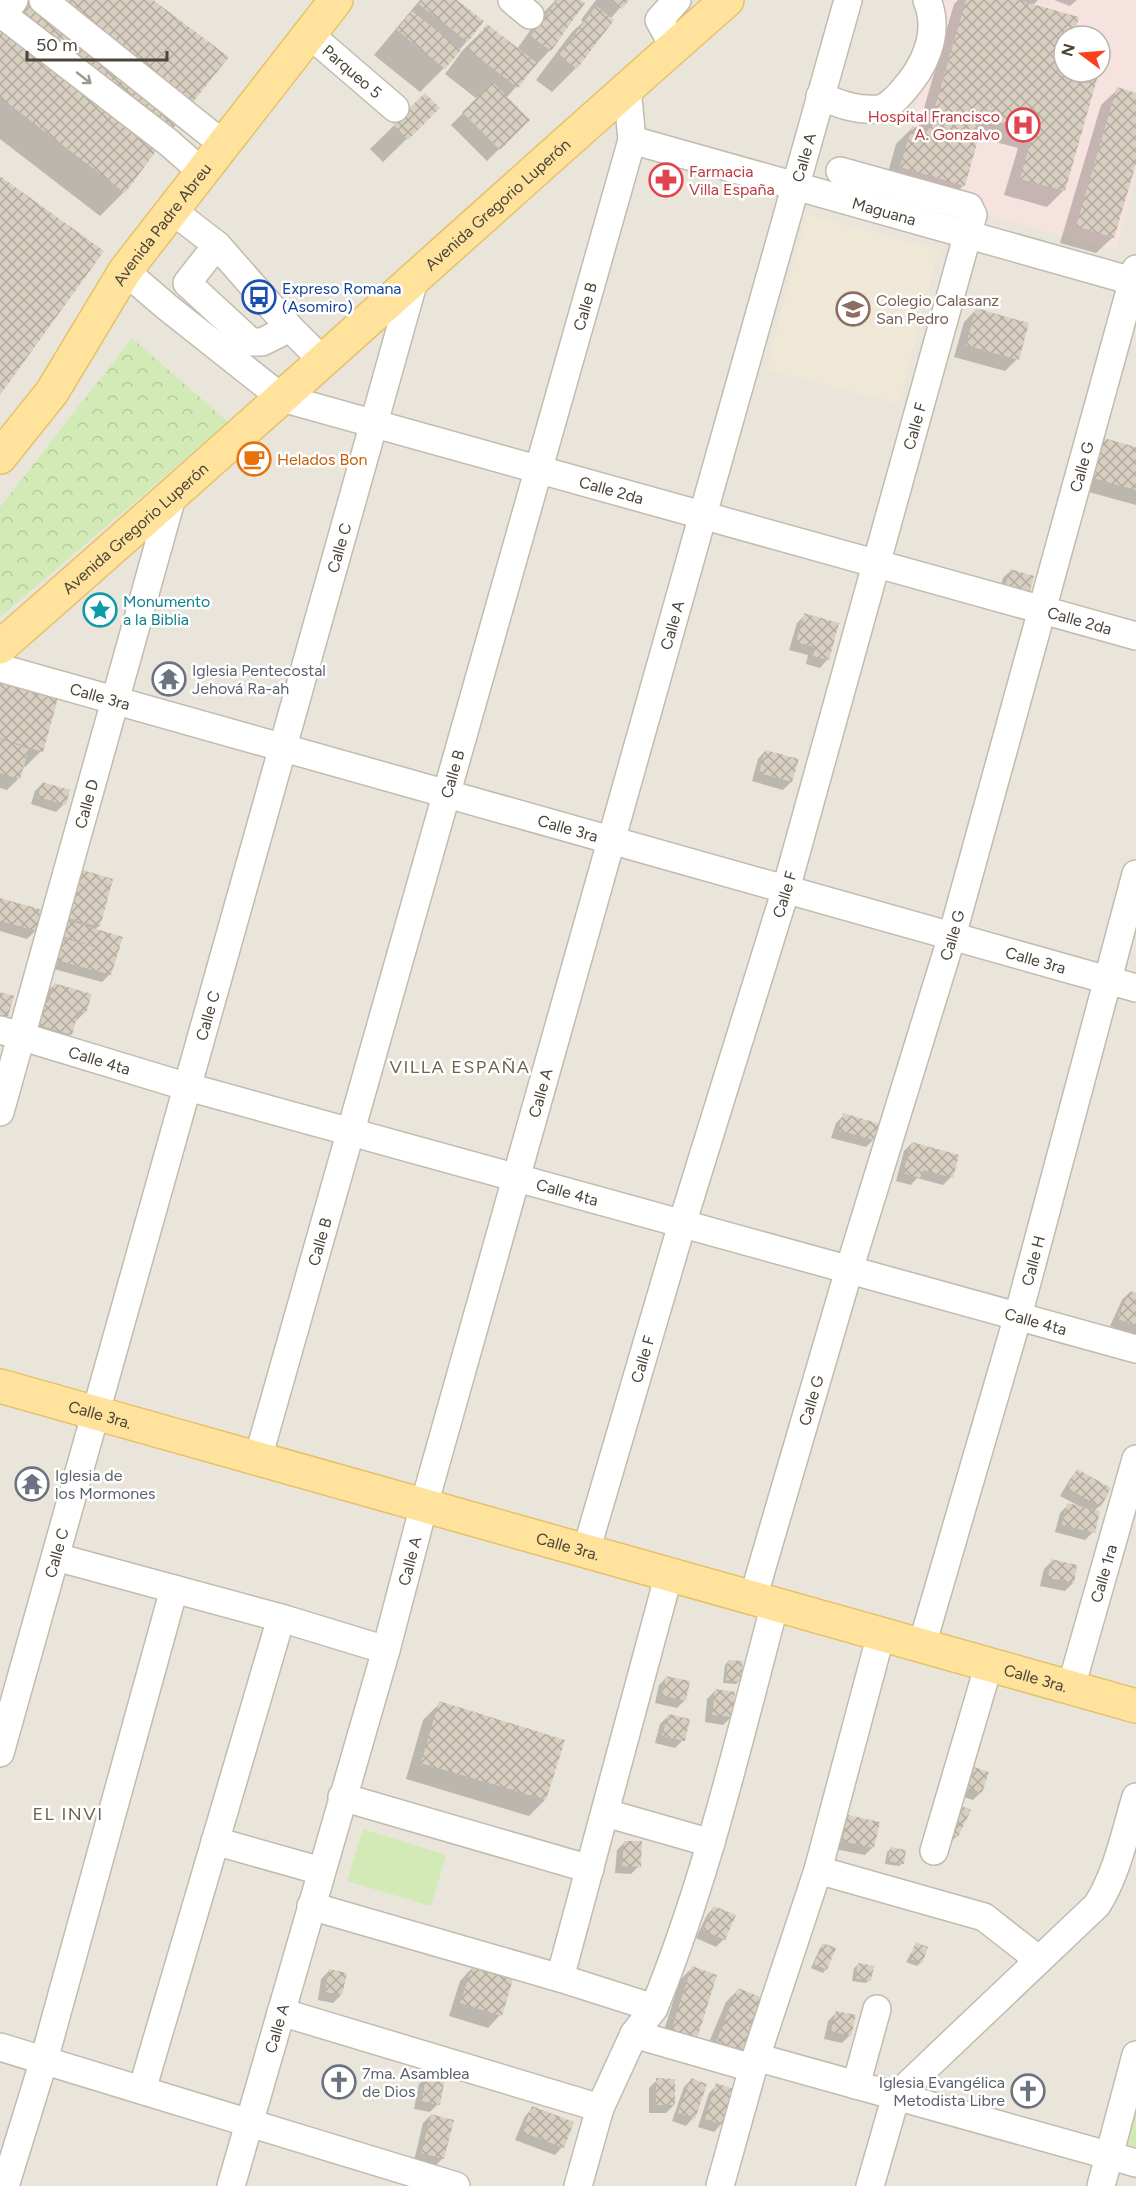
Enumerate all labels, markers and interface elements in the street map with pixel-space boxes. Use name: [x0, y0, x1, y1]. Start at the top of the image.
scale bar: [27, 24, 166, 62]
north arrow: [1052, 24, 1112, 84]
text: 50 m: [36, 34, 78, 56]
street label: Parqueo 5: [319, 40, 386, 102]
text: N: [1057, 41, 1079, 59]
one-way arrow: [76, 71, 92, 84]
place label: Hospital Francisco A. Gonzalvo: [868, 107, 1000, 144]
hospital icon: Hospital Francisco A. Gonzalvo: [1005, 107, 1041, 143]
street label: Calle A: [788, 130, 820, 184]
street label: Avenida Gregorio Luperón: [421, 134, 574, 274]
street label: Avenida Padre Abreu: [109, 159, 215, 289]
pharmacy icon: Farmacia Villa España: [648, 162, 684, 198]
place label: Farmacia Villa España: [689, 162, 775, 199]
street label: Maguana: [850, 193, 918, 229]
bus stop icon: Expreso Romana (Asomiro): [241, 279, 277, 315]
place label: Expreso Romana (Asomiro): [282, 279, 402, 316]
street label: Calle B: [569, 280, 601, 333]
school or university icon: Colegio Calasanz San Pedro: [835, 291, 871, 327]
place label: Colegio Calasanz San Pedro: [876, 291, 999, 328]
street label: Calle F: [899, 400, 930, 452]
street label: Calle G: [1065, 439, 1097, 494]
cafe icon: Helados Bon: [236, 441, 272, 477]
place label: Helados Bon: [277, 450, 368, 469]
street label: Avenida Gregorio Luperón: [58, 458, 212, 598]
street label: Calle 2da: [577, 472, 646, 508]
street label: Calle C: [323, 521, 355, 575]
place icon: Monumento a la Biblia: [82, 592, 118, 628]
place label: Monumento a la Biblia: [123, 592, 210, 629]
street label: Calle A: [656, 598, 688, 652]
street label: Calle 2da: [1045, 602, 1114, 638]
temple icon: Iglesia Pentecostal Jehová Ra-ah: [151, 661, 187, 697]
place label: Iglesia Pentecostal Jehová Ra-ah: [192, 661, 326, 698]
street label: Calle 3ra: [68, 679, 132, 714]
street label: Calle B: [436, 748, 468, 800]
street label: Calle D: [70, 777, 102, 831]
street label: Calle 3ra: [536, 810, 600, 845]
street label: Calle F: [768, 868, 800, 920]
street label: Calle G: [936, 908, 968, 963]
street label: Calle 3ra: [1003, 942, 1068, 977]
street label: Calle C: [191, 988, 223, 1043]
street label: Calle 4ta: [66, 1042, 133, 1078]
district label: VILLA ESPAÑA: [389, 1056, 531, 1078]
street label: Calle A: [524, 1066, 556, 1120]
street label: Calle 4ta: [534, 1174, 601, 1209]
street label: Calle B: [304, 1215, 335, 1268]
street label: Calle H: [1017, 1233, 1049, 1288]
street label: Calle 4ta: [1003, 1304, 1069, 1339]
street label: Calle F: [626, 1333, 658, 1385]
street label: Calle G: [794, 1373, 827, 1428]
street label: Calle 3ra.: [66, 1396, 134, 1432]
temple icon: Iglesia de los Mormones: [14, 1466, 50, 1502]
place label: Iglesia de los Mormones: [55, 1466, 155, 1503]
street label: Calle C: [40, 1526, 72, 1580]
street label: Calle 3ra.: [534, 1528, 602, 1564]
street label: Calle A: [394, 1534, 425, 1588]
street label: Calle 1ra: [1086, 1542, 1121, 1605]
street label: Calle 3ra.: [1002, 1660, 1070, 1696]
district label: EL INVI: [32, 1803, 104, 1825]
street label: Calle A: [260, 2001, 293, 2055]
church icon: 7ma. Asamblea de Dios: [321, 2064, 357, 2100]
place label: 7ma. Asamblea de Dios: [362, 2064, 470, 2101]
place label: Iglesia Evangélica Metodista Libre: [879, 2073, 1005, 2110]
church icon: Iglesia Evangélica Metodista Libre: [1010, 2073, 1046, 2109]

